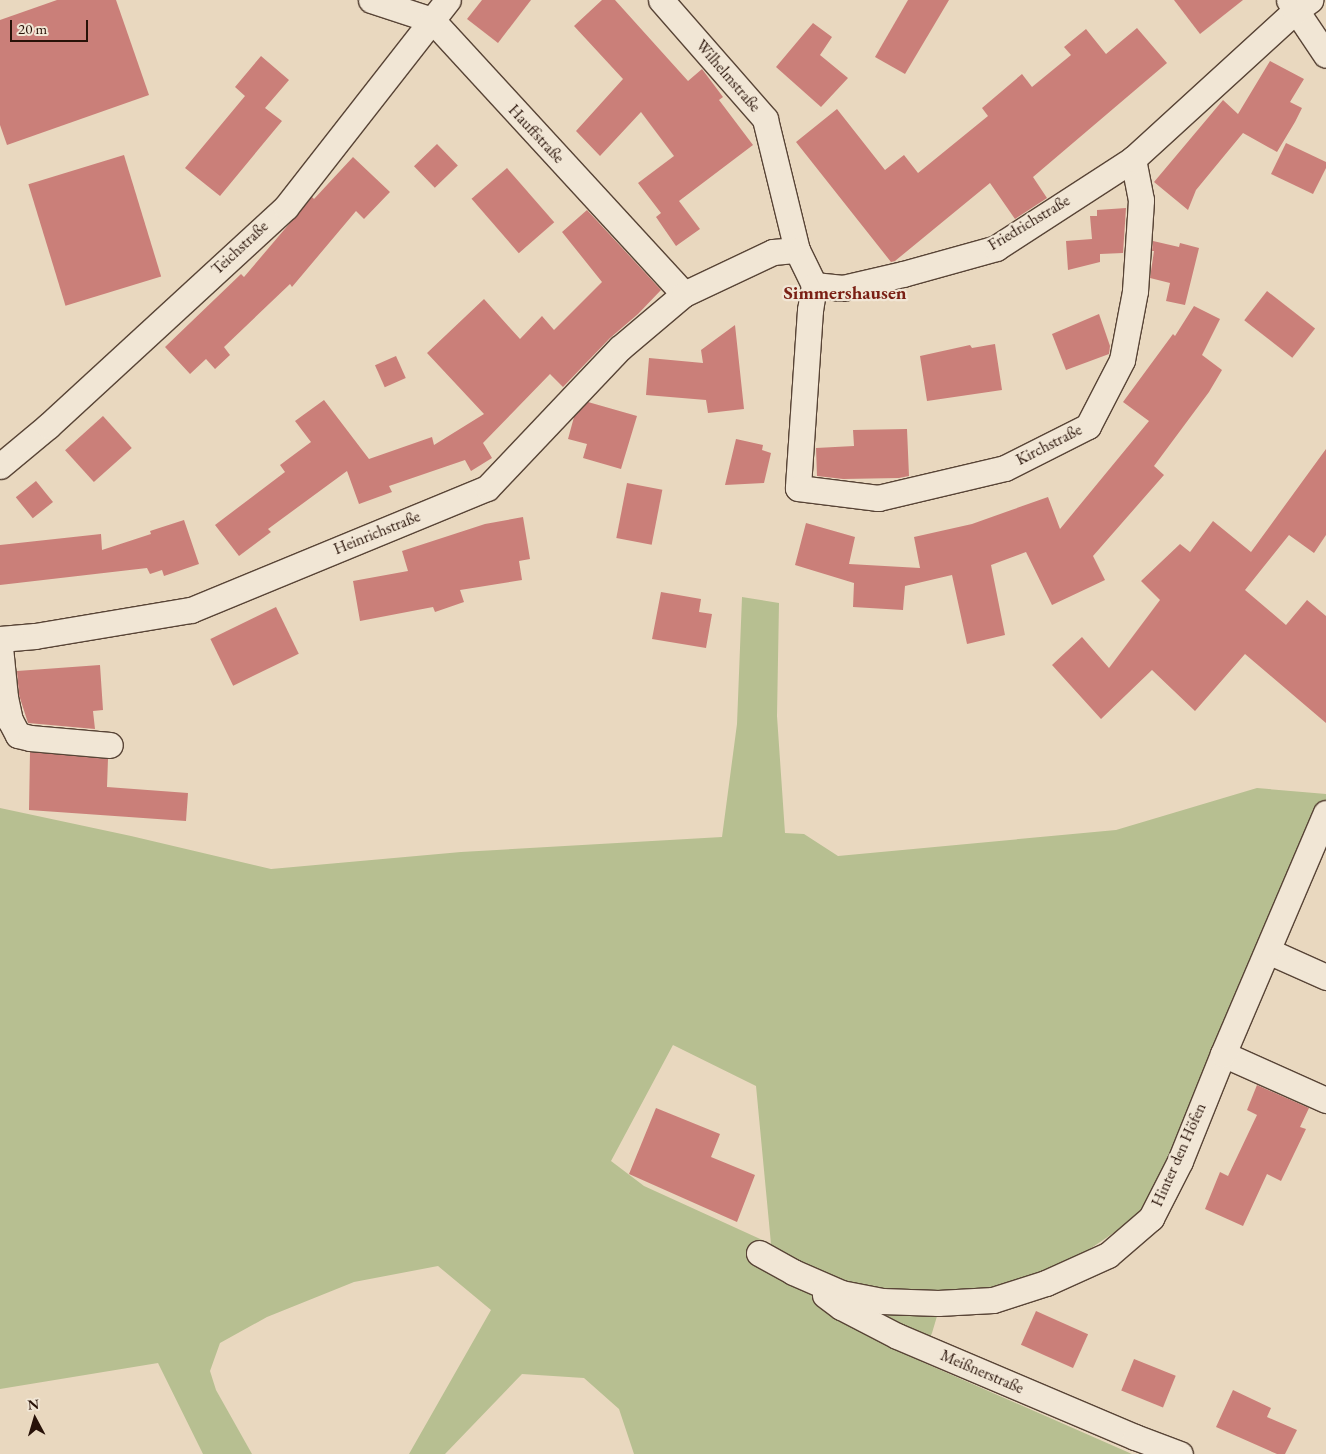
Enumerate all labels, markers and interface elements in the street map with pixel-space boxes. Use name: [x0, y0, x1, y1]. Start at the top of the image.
scale bar: [12, 10, 90, 42]
text: 20 m: [18, 19, 47, 38]
street label: Wilhelmstraße: [692, 36, 764, 116]
street label: Hauffstraße: [504, 101, 568, 167]
street label: Friedrichstraße: [985, 191, 1073, 255]
street label: Teichstraße: [208, 217, 272, 279]
district label: Simmershausen: [783, 282, 907, 304]
street label: Kirchstraße: [1013, 420, 1085, 470]
street label: Heinrichstraße: [331, 507, 423, 559]
street label: Hinter den Höfen: [1148, 1100, 1210, 1210]
street label: Meißnerstraße: [937, 1346, 1027, 1398]
north arrow: [10, 1394, 60, 1444]
text: N: [27, 1395, 40, 1414]

